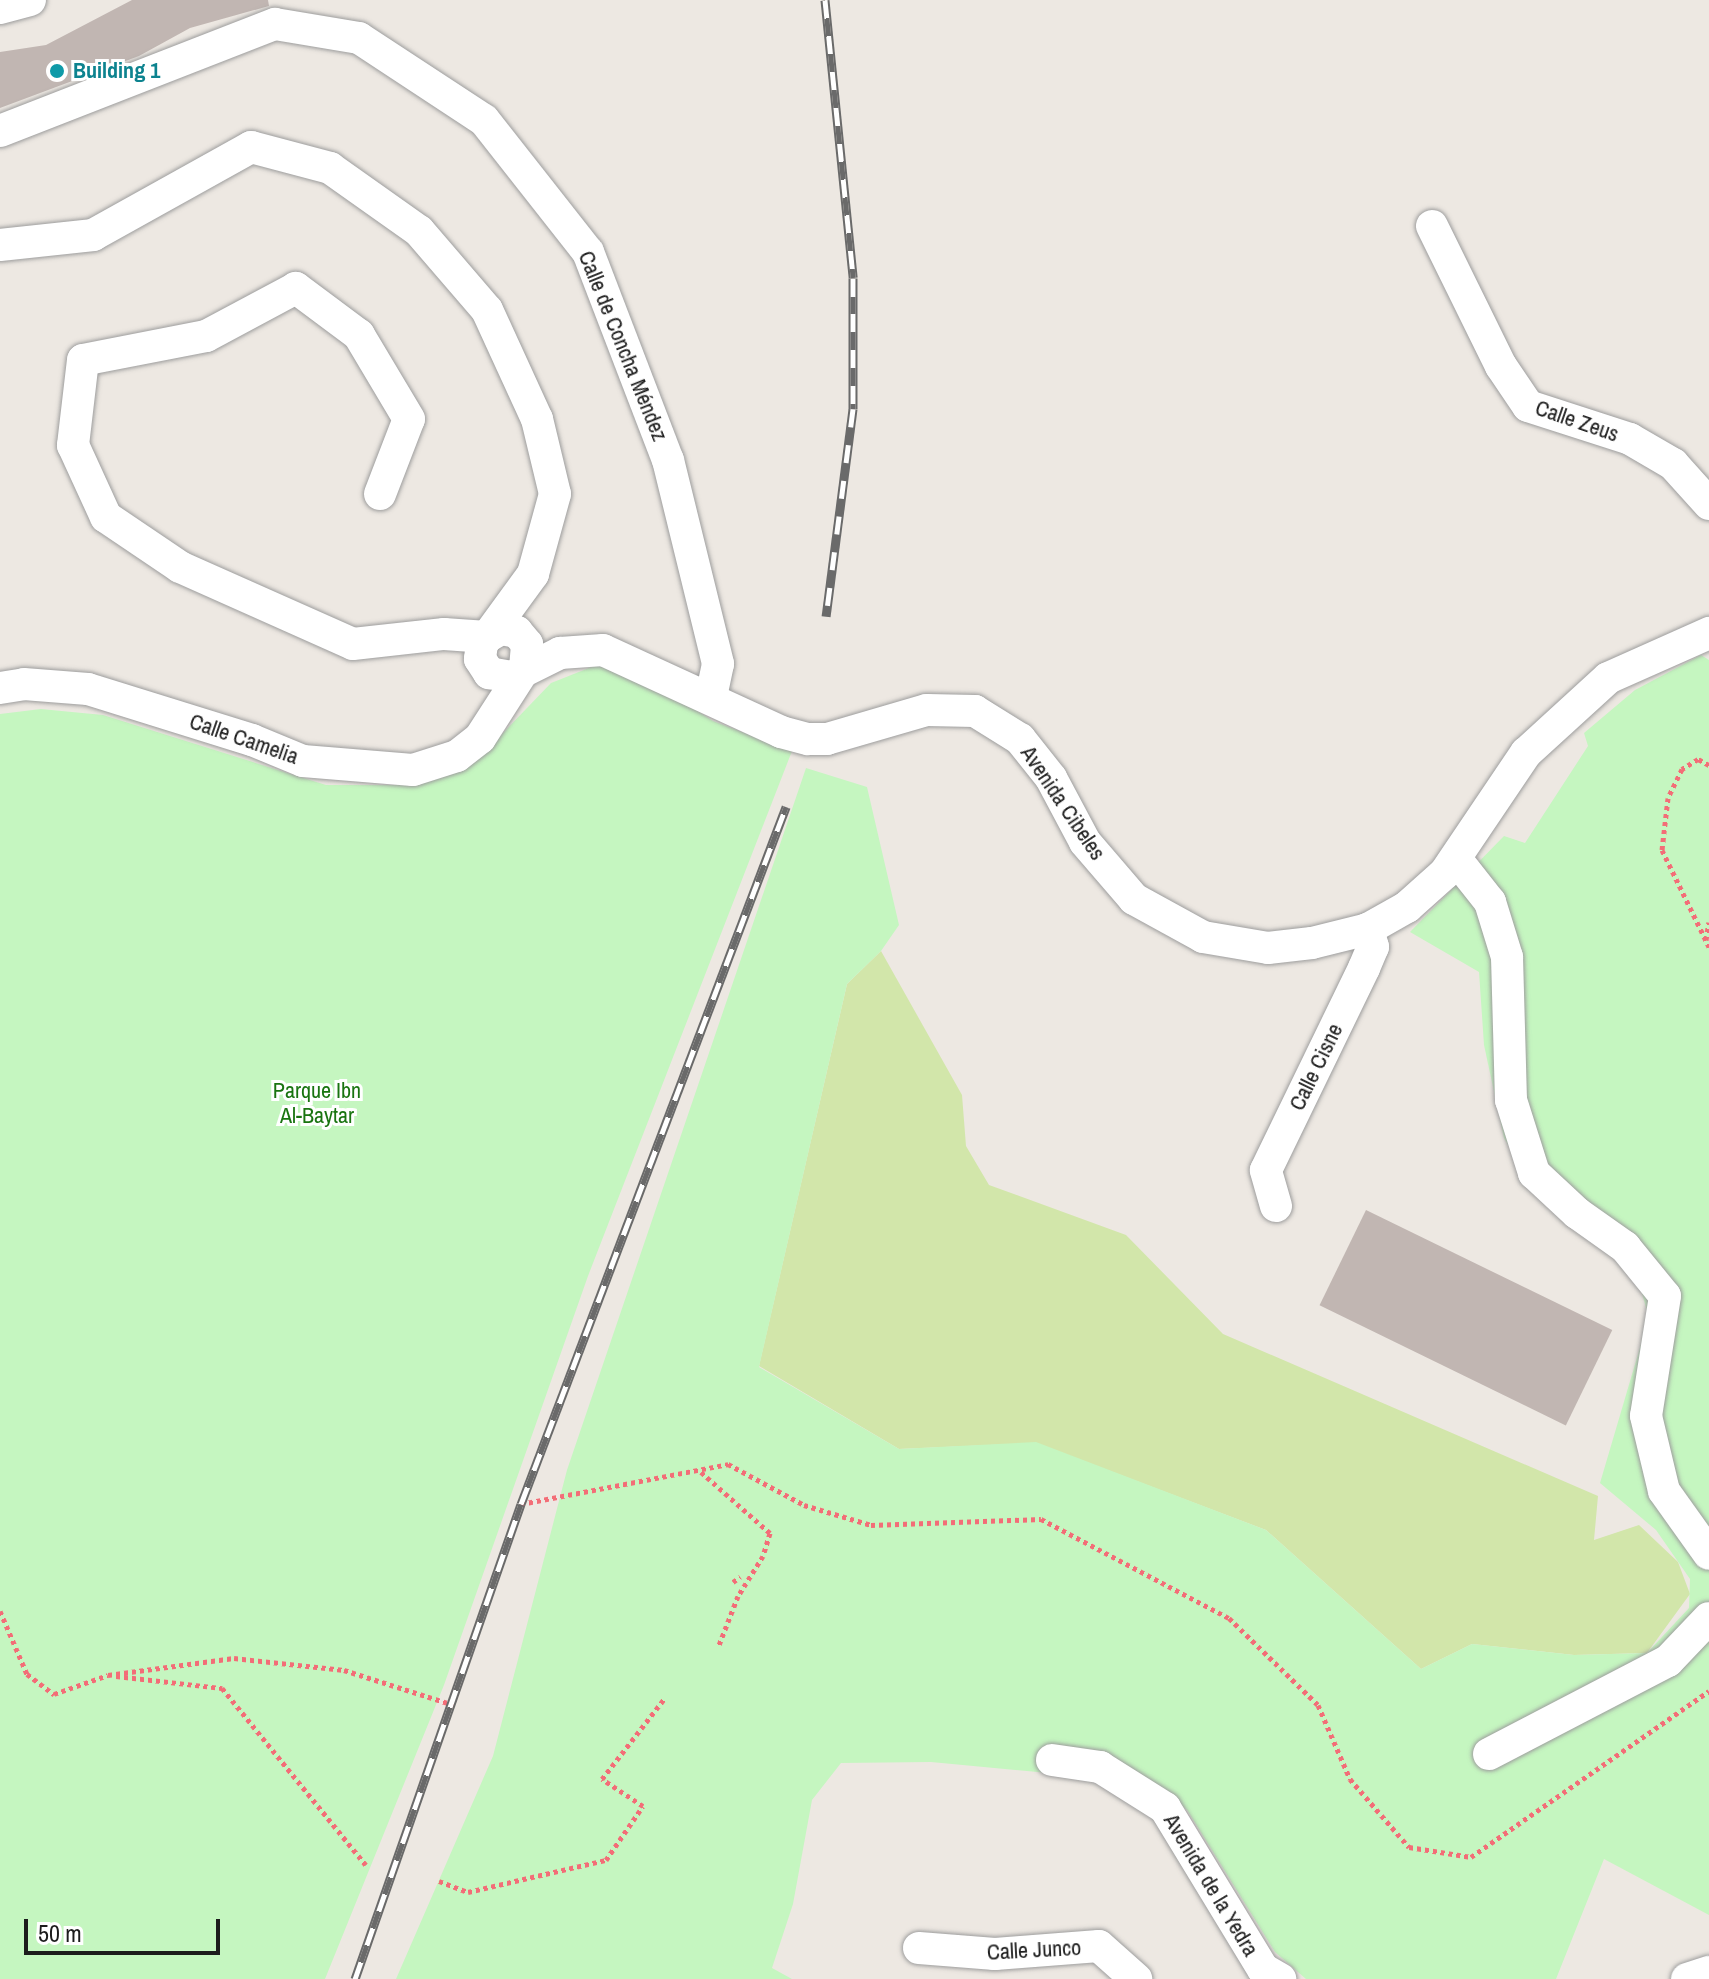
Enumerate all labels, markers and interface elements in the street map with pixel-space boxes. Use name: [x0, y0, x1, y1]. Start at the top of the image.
place label: Building 1: [73, 58, 160, 84]
marker: Building 1: [48, 62, 66, 80]
street label: Calle de Concha Méndez: [573, 247, 673, 445]
street label: Calle Zeus: [1532, 394, 1622, 448]
street label: Calle Camelia: [186, 708, 302, 770]
street label: Avenida Cibeles: [1015, 741, 1111, 865]
street label: Calle Cisne: [1284, 1019, 1348, 1115]
park label: Parque Ibn Al-Baytar: [273, 1077, 361, 1128]
street label: Avenida de la Yedra: [1158, 1809, 1264, 1961]
scale bar: [28, 1903, 224, 1953]
text: 50 m: [38, 1917, 82, 1949]
street label: Calle Junco: [986, 1934, 1082, 1966]

